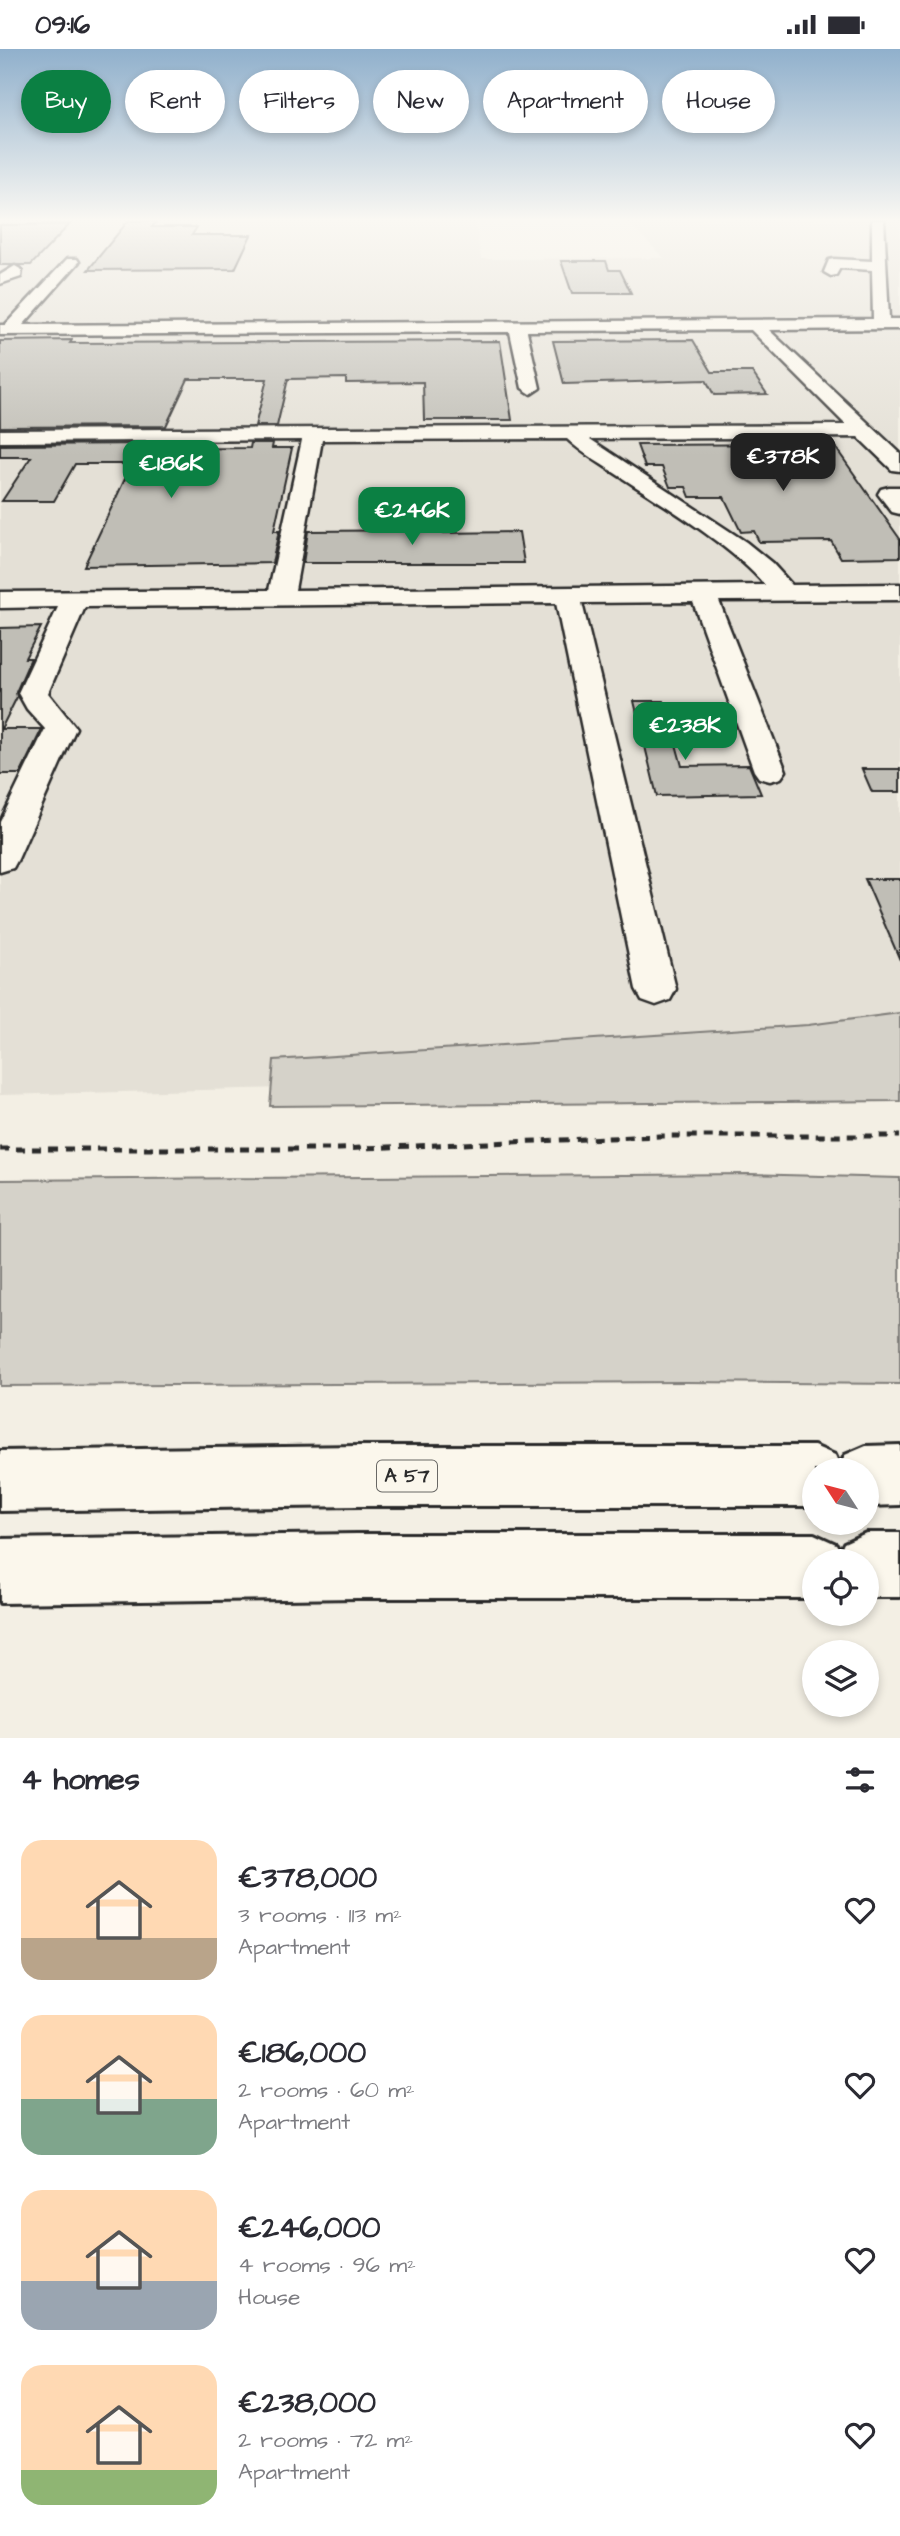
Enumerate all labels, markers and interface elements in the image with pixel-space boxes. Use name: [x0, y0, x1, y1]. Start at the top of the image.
text: 09:16: [35, 7, 90, 43]
chip: Buy: [21, 70, 111, 133]
chip: Rent: [125, 70, 225, 133]
chip: Filters: [239, 70, 359, 133]
chip: New: [373, 70, 469, 133]
chip: Apartment: [483, 70, 648, 133]
chip: House: [662, 70, 775, 133]
pin: €378K: [734, 433, 832, 493]
text: €378K: [747, 440, 819, 472]
pin: €186K: [122, 441, 220, 500]
text: €186K: [139, 447, 203, 479]
pin: €246K: [363, 487, 461, 547]
text: €246K: [374, 494, 450, 526]
pin: €238K: [636, 703, 734, 762]
text: €238K: [649, 709, 721, 741]
north arrow: [802, 1458, 878, 1535]
map controls: [802, 1458, 879, 1717]
road number: A 57: [377, 1461, 437, 1491]
button: locate: [802, 1549, 879, 1626]
button: layers: [802, 1640, 879, 1717]
text: 4 homes: [21, 1759, 140, 1801]
icon: filters: [841, 1761, 879, 1799]
text: €378,000: [238, 1857, 377, 1899]
icon: home: [77, 1868, 161, 1952]
icon: heart: [841, 1891, 879, 1929]
text: 3 rooms · 113 m²: [238, 1899, 402, 1931]
text: Apartment: [238, 1931, 350, 1963]
text: €186,000: [238, 2032, 366, 2074]
icon: home: [77, 2043, 161, 2127]
icon: heart: [841, 2066, 879, 2104]
text: 2 rooms · 60 m²: [238, 2074, 415, 2106]
text: Apartment: [238, 2106, 350, 2138]
text: €246,000: [238, 2207, 380, 2249]
icon: home: [77, 2218, 161, 2302]
icon: heart: [841, 2241, 879, 2279]
text: 4 rooms · 96 m²: [238, 2249, 416, 2281]
text: House: [238, 2281, 301, 2313]
text: €238,000: [238, 2382, 376, 2424]
icon: home: [77, 2393, 161, 2477]
icon: heart: [841, 2416, 879, 2454]
text: 2 rooms · 72 m²: [238, 2424, 413, 2456]
text: Apartment: [238, 2456, 350, 2488]

